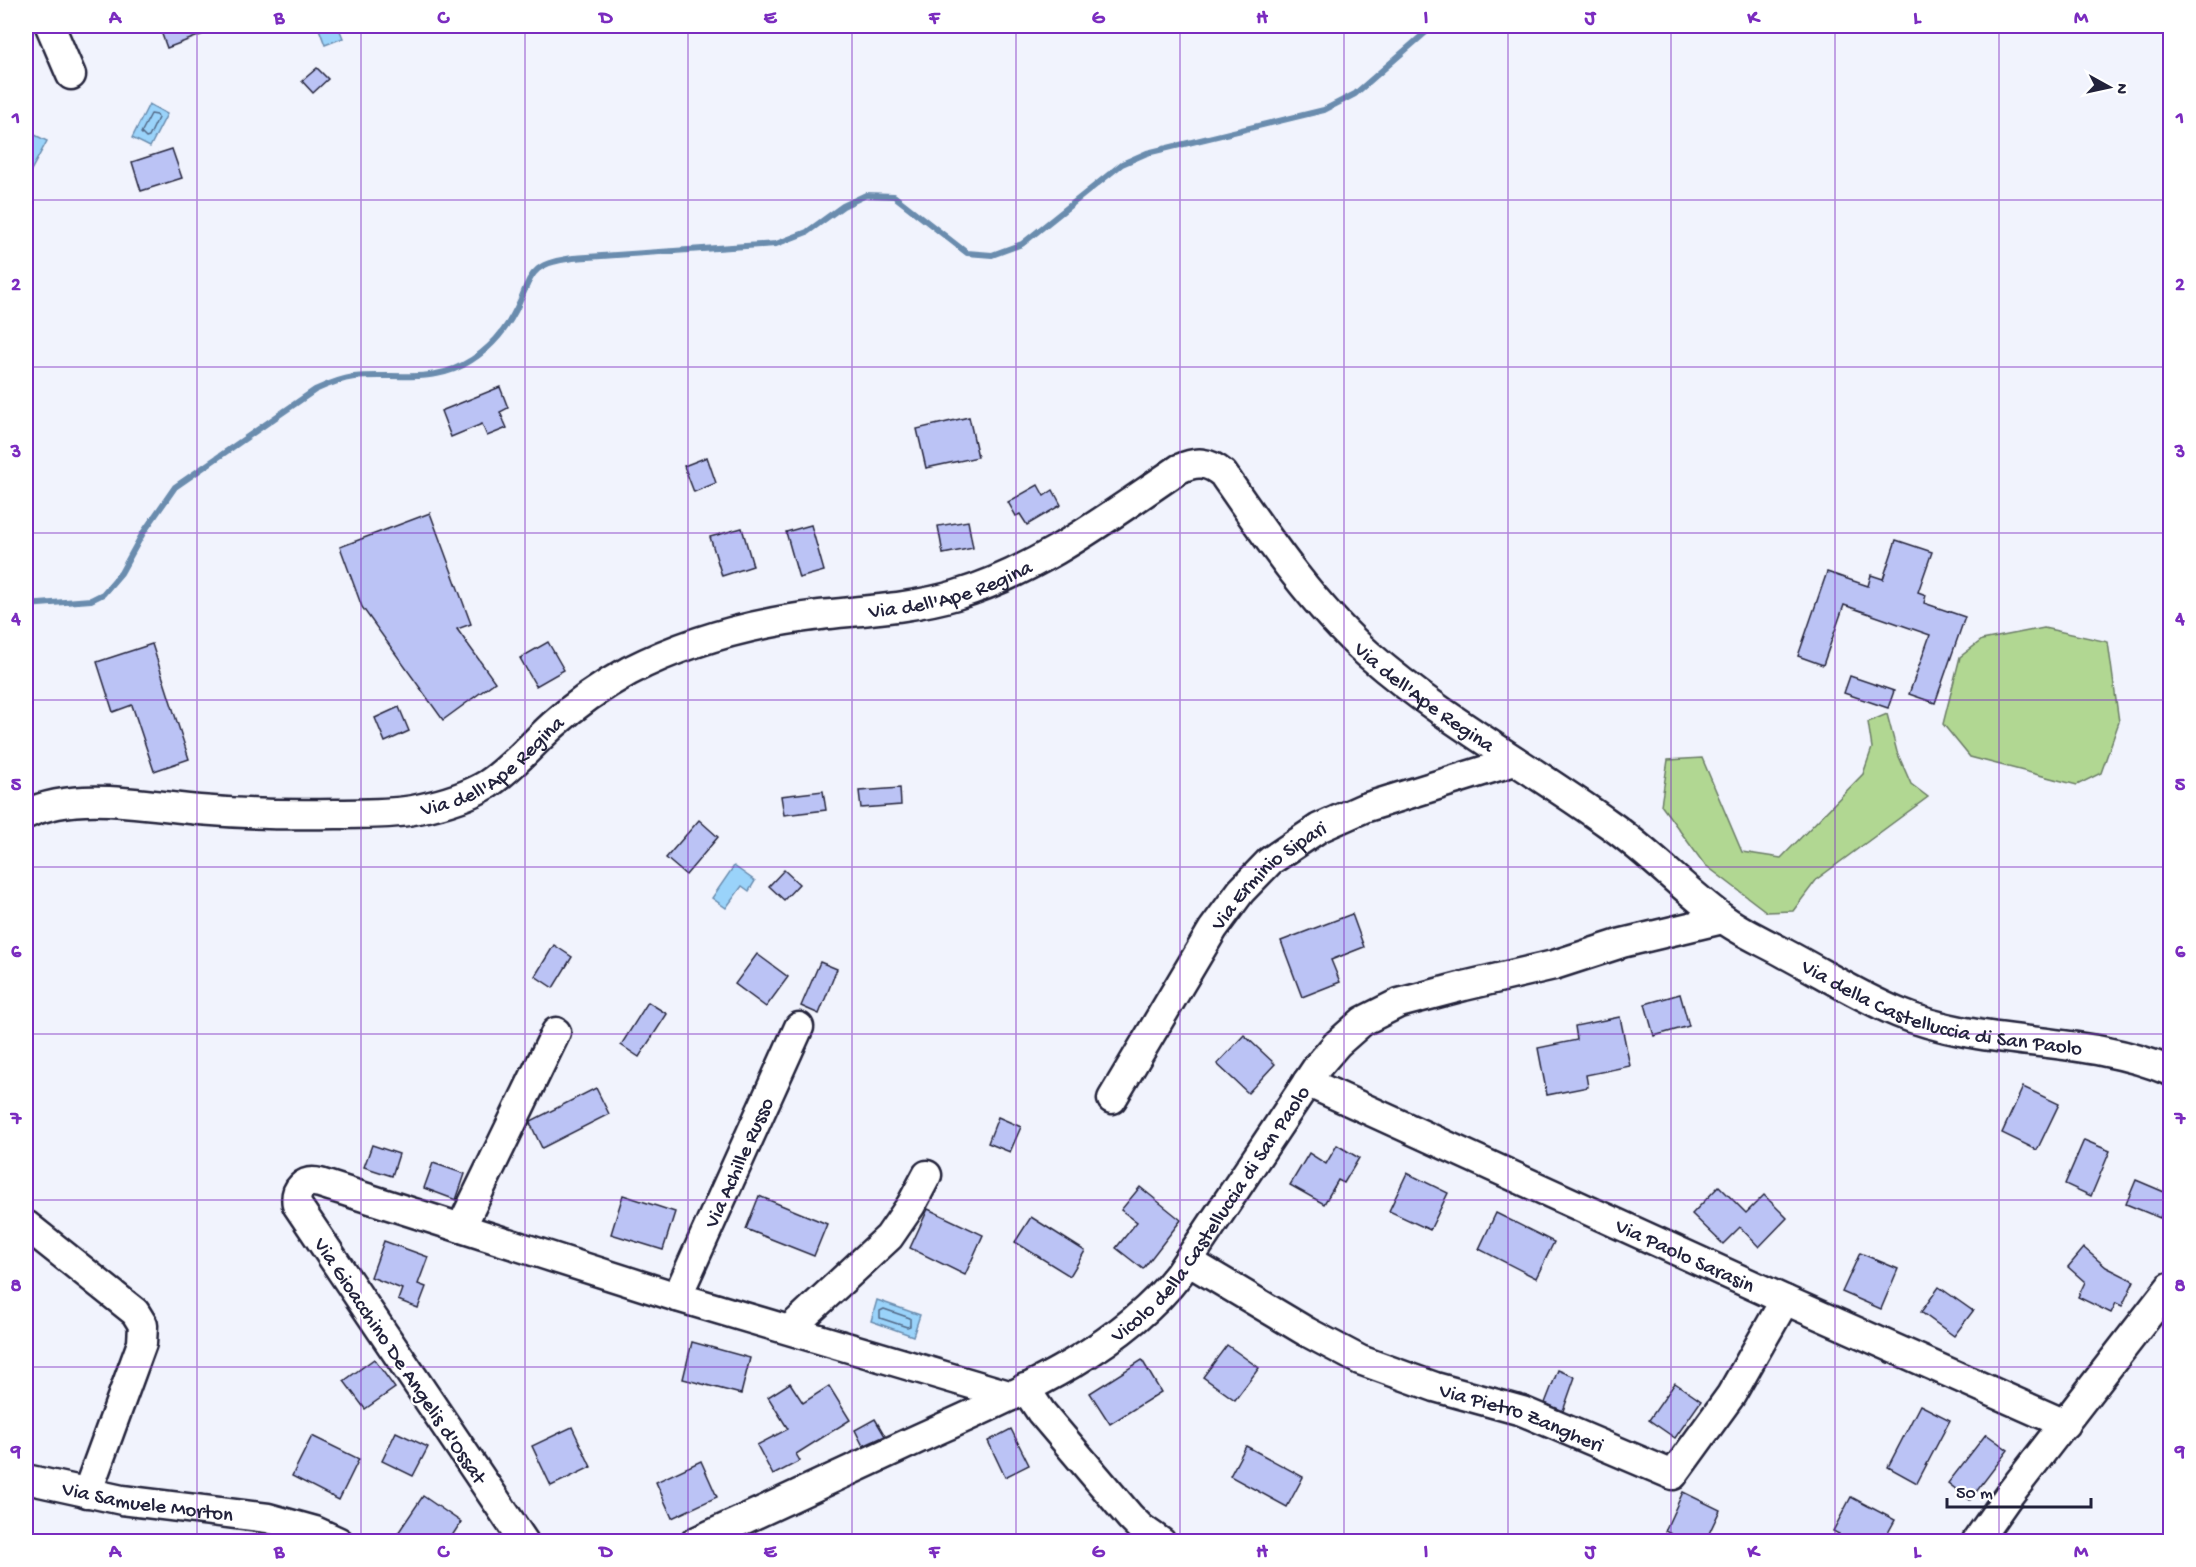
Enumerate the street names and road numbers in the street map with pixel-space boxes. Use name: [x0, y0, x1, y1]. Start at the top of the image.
street label: Via dell'Ape Regina: [867, 556, 1038, 626]
street label: Via dell'Ape Regina: [1346, 638, 1499, 760]
street label: Via dell'Ape Regina: [418, 711, 572, 824]
street label: Via Erminio Sipari: [1207, 817, 1331, 937]
street label: Via della Castelluccia di San Paolo: [1795, 955, 2084, 1064]
street label: Vicolo della Castelluccia di San Paolo: [1106, 1082, 1317, 1350]
street label: Via Achille Russo: [700, 1094, 782, 1234]
street label: Via Paolo Sarasin: [1610, 1215, 1758, 1300]
street label: Via Gioacchino De Angelis d'Ossat: [306, 1233, 491, 1492]
street label: Via Pietro Zangheri: [1435, 1379, 1607, 1460]
street label: Via Samuele Morton: [58, 1478, 234, 1530]

